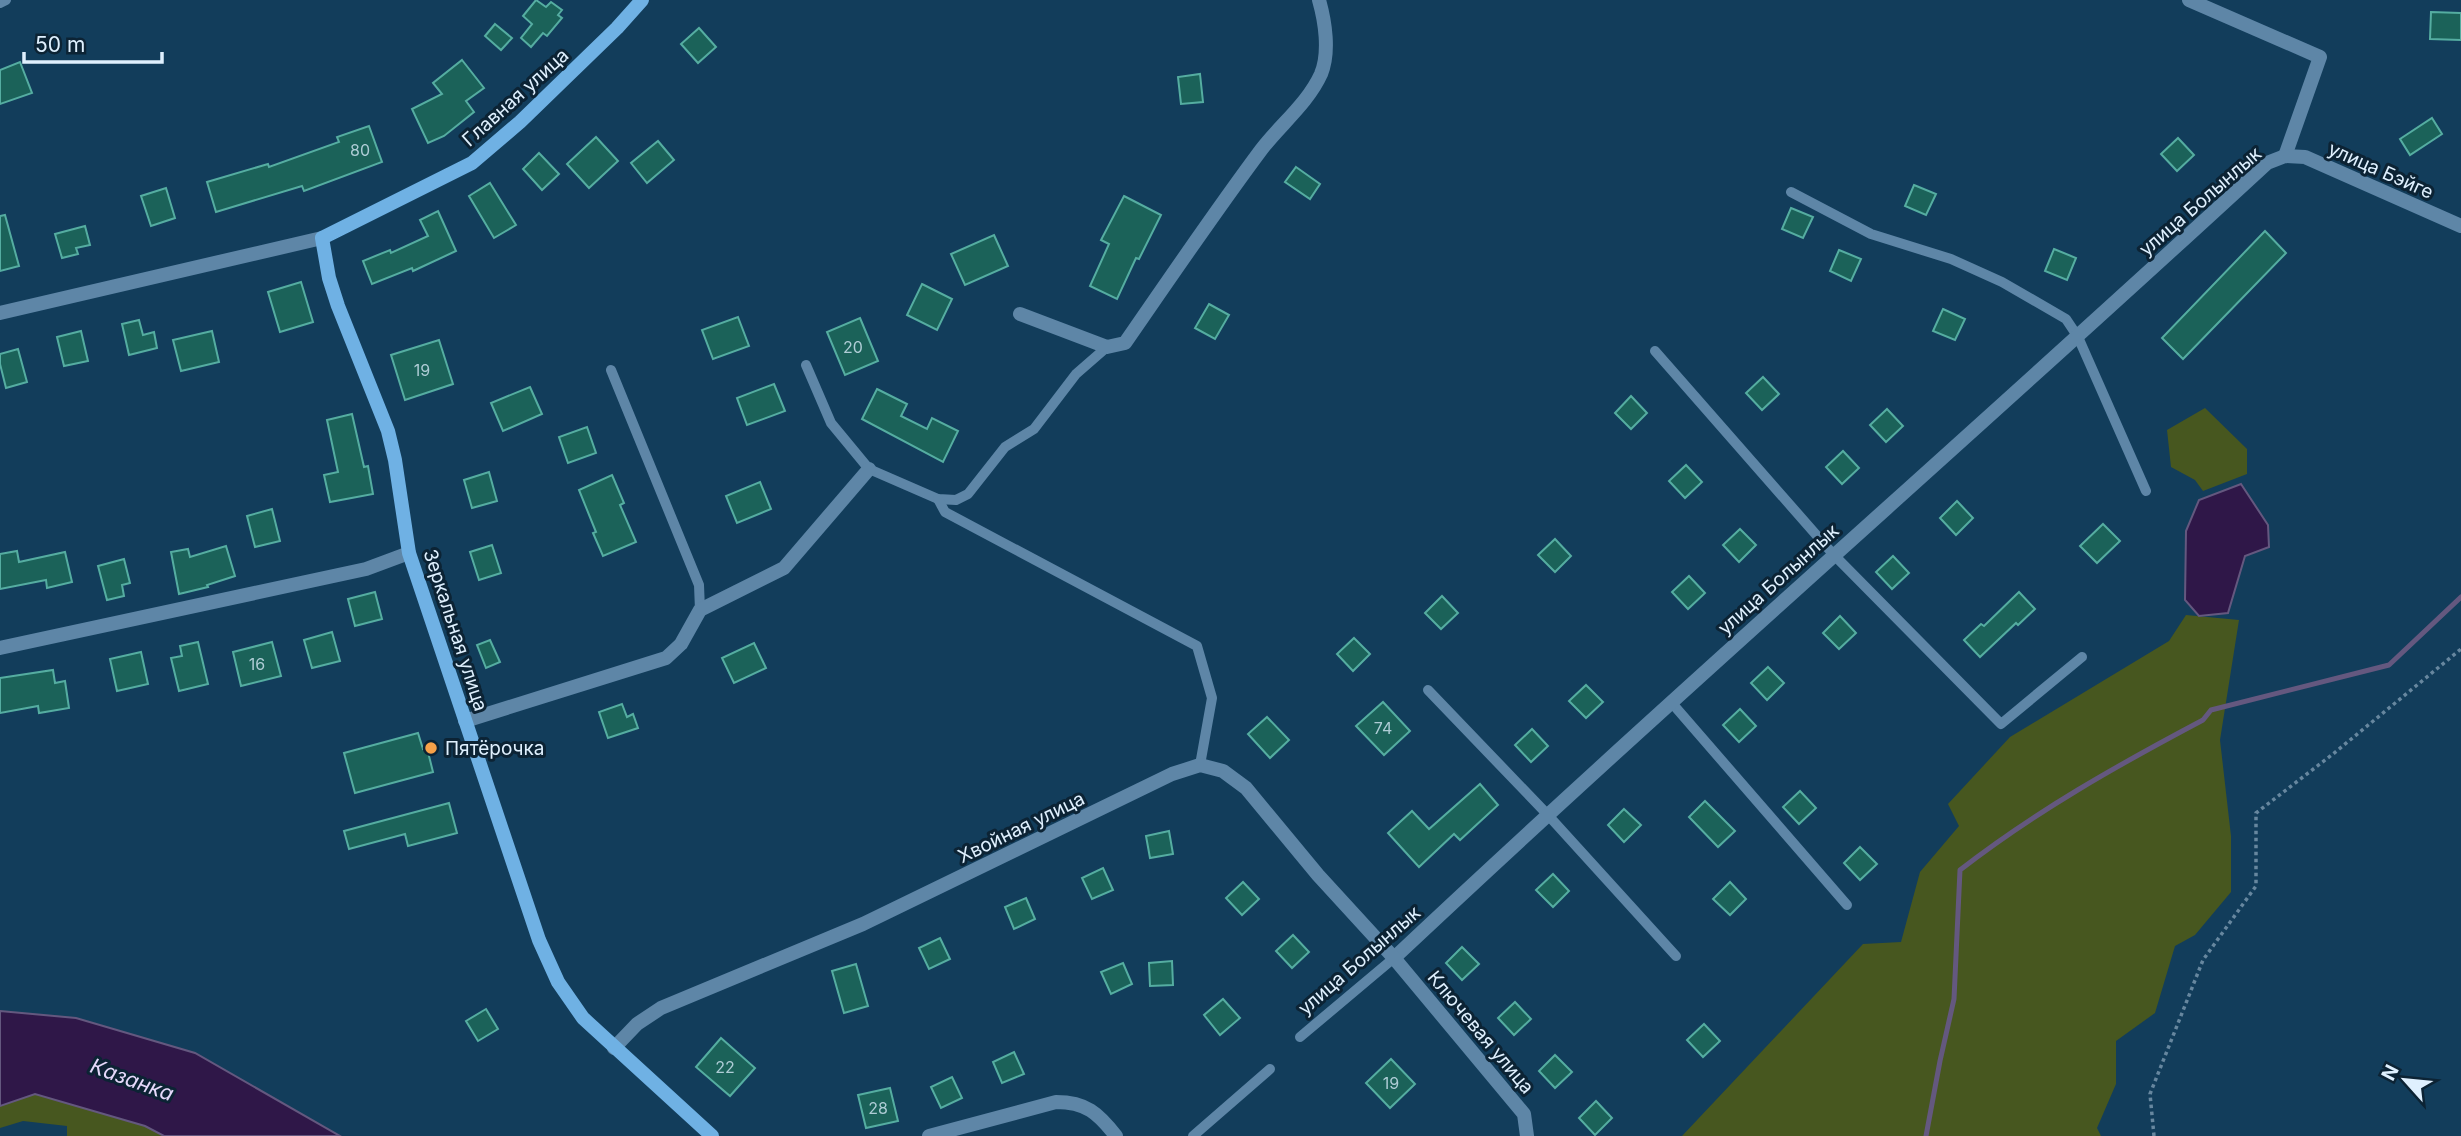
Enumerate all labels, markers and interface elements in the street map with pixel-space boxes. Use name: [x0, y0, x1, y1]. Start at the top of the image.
scale bar: [24, 21, 163, 65]
text: 50 m: [35, 32, 85, 57]
street label: Главная улица: [457, 44, 573, 151]
street label: улица Бэйге: [2325, 137, 2437, 204]
house number: 80: [350, 140, 370, 160]
street label: улица Болынлык: [2135, 142, 2267, 261]
house number: 20: [843, 337, 863, 357]
house number: 19: [414, 360, 430, 380]
street label: улица Болынлык: [1713, 519, 1844, 640]
street label: Зеркальная улица: [419, 546, 493, 714]
house number: 16: [249, 654, 265, 674]
house number: 74: [1374, 718, 1392, 738]
place label: Пятёрочка: [445, 737, 544, 760]
marker: Пятёрочка: [423, 740, 439, 756]
street label: Хвойная улица: [954, 787, 1088, 868]
street label: улица Болынлык: [1294, 901, 1426, 1020]
street label: Ключевая улица: [1423, 966, 1539, 1098]
north arrow: [2370, 1045, 2440, 1115]
water label: Казанка: [87, 1053, 177, 1106]
house number: 22: [715, 1057, 735, 1077]
text: N: [2377, 1061, 2404, 1084]
house number: 19: [1383, 1073, 1399, 1093]
house number: 28: [868, 1098, 888, 1118]

